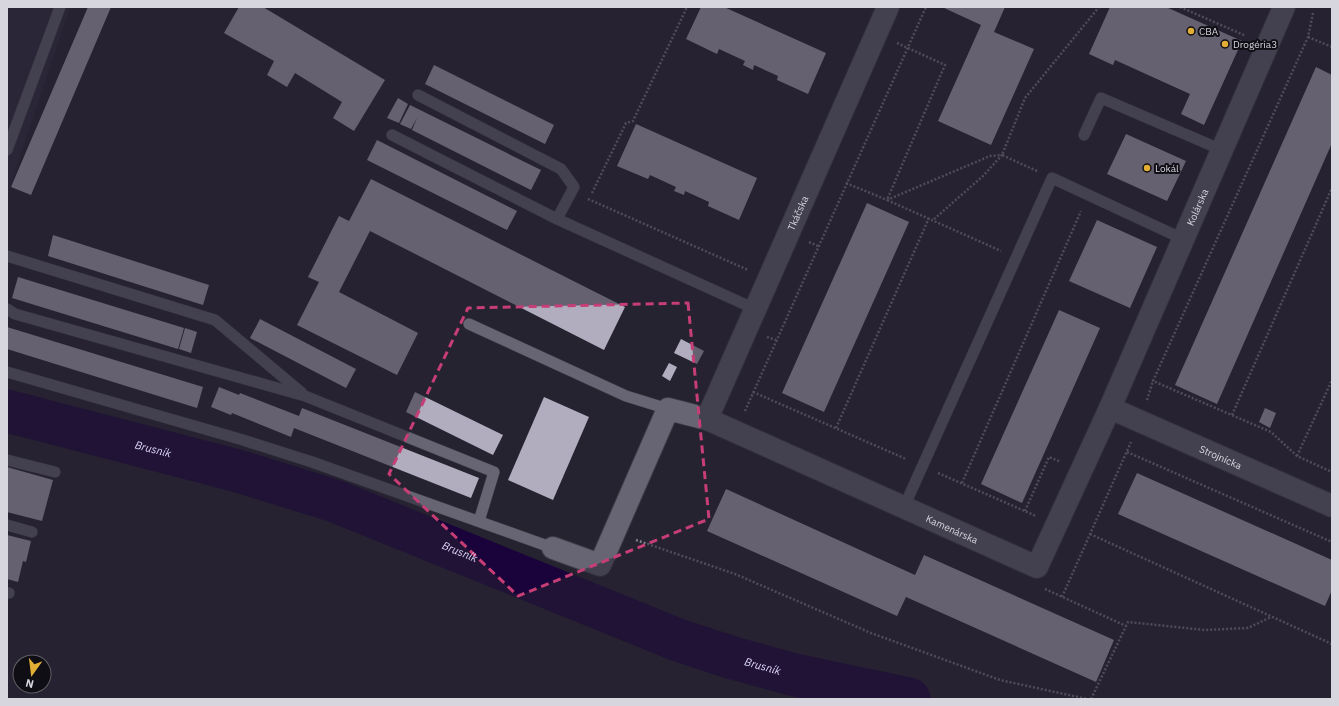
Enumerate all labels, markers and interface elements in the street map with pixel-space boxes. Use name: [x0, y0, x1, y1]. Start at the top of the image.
place label: CBA: [1199, 25, 1219, 38]
marker: CBA: [1186, 26, 1196, 36]
place label: Drogéria3: [1233, 38, 1277, 51]
marker: Drogéria3: [1220, 39, 1230, 49]
place label: Lokál: [1155, 162, 1179, 175]
marker: Lokál: [1142, 163, 1152, 173]
street label: Kolárska: [1184, 186, 1212, 228]
street label: Tkáčska: [785, 193, 812, 233]
water label: Brusník: [133, 438, 173, 460]
street label: Strojnícka: [1197, 442, 1244, 473]
street label: Kamenárska: [924, 512, 981, 547]
water label: Brusník: [440, 538, 480, 565]
north arrow: [12, 654, 52, 694]
water label: Brusník: [743, 654, 783, 678]
text: N: [24, 676, 35, 691]

